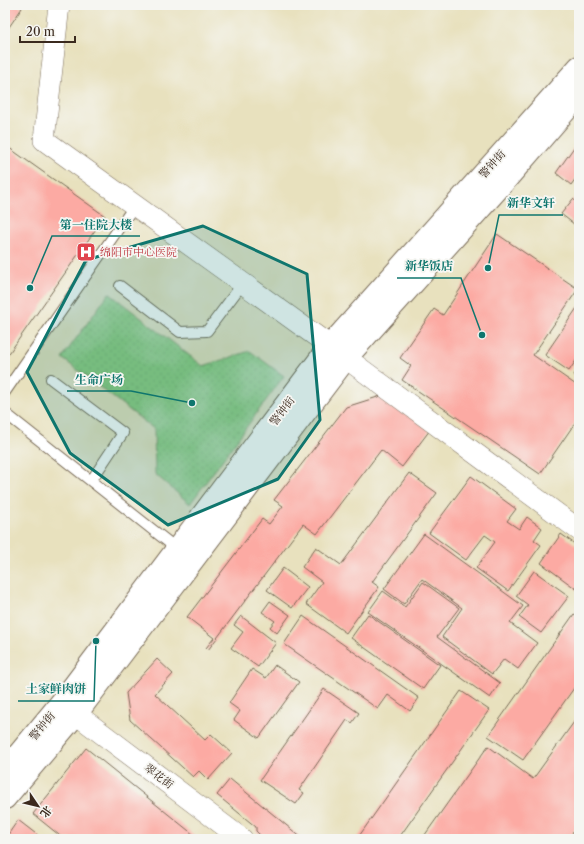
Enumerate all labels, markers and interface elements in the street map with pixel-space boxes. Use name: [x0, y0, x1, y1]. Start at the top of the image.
scale bar: [20, 18, 75, 44]
text: 20 m: [26, 24, 55, 39]
street label: 警钟街: [476, 147, 508, 181]
callout: 新华文轩: [499, 191, 563, 215]
text: 新华文轩: [507, 195, 555, 210]
callout: 第一住院大楼: [52, 212, 140, 236]
text: 第一住院大楼: [60, 217, 132, 232]
hospital icon: 绵阳市中心医院: [75, 241, 97, 263]
place label: 绵阳市中心医院: [100, 245, 177, 259]
callout: 新华饭店: [397, 254, 461, 278]
text: 新华饭店: [405, 258, 453, 273]
callout: 生命广场: [67, 367, 131, 391]
text: 生命广场: [75, 372, 123, 387]
street label: 警钟街: [266, 394, 298, 428]
callout: 土家鲜肉饼: [18, 677, 94, 701]
text: 土家鲜肉饼: [26, 681, 86, 696]
street label: 警钟街: [26, 709, 58, 743]
street label: 翠花街: [142, 760, 176, 792]
north arrow: [18, 786, 58, 826]
text: 北: [37, 803, 55, 820]

